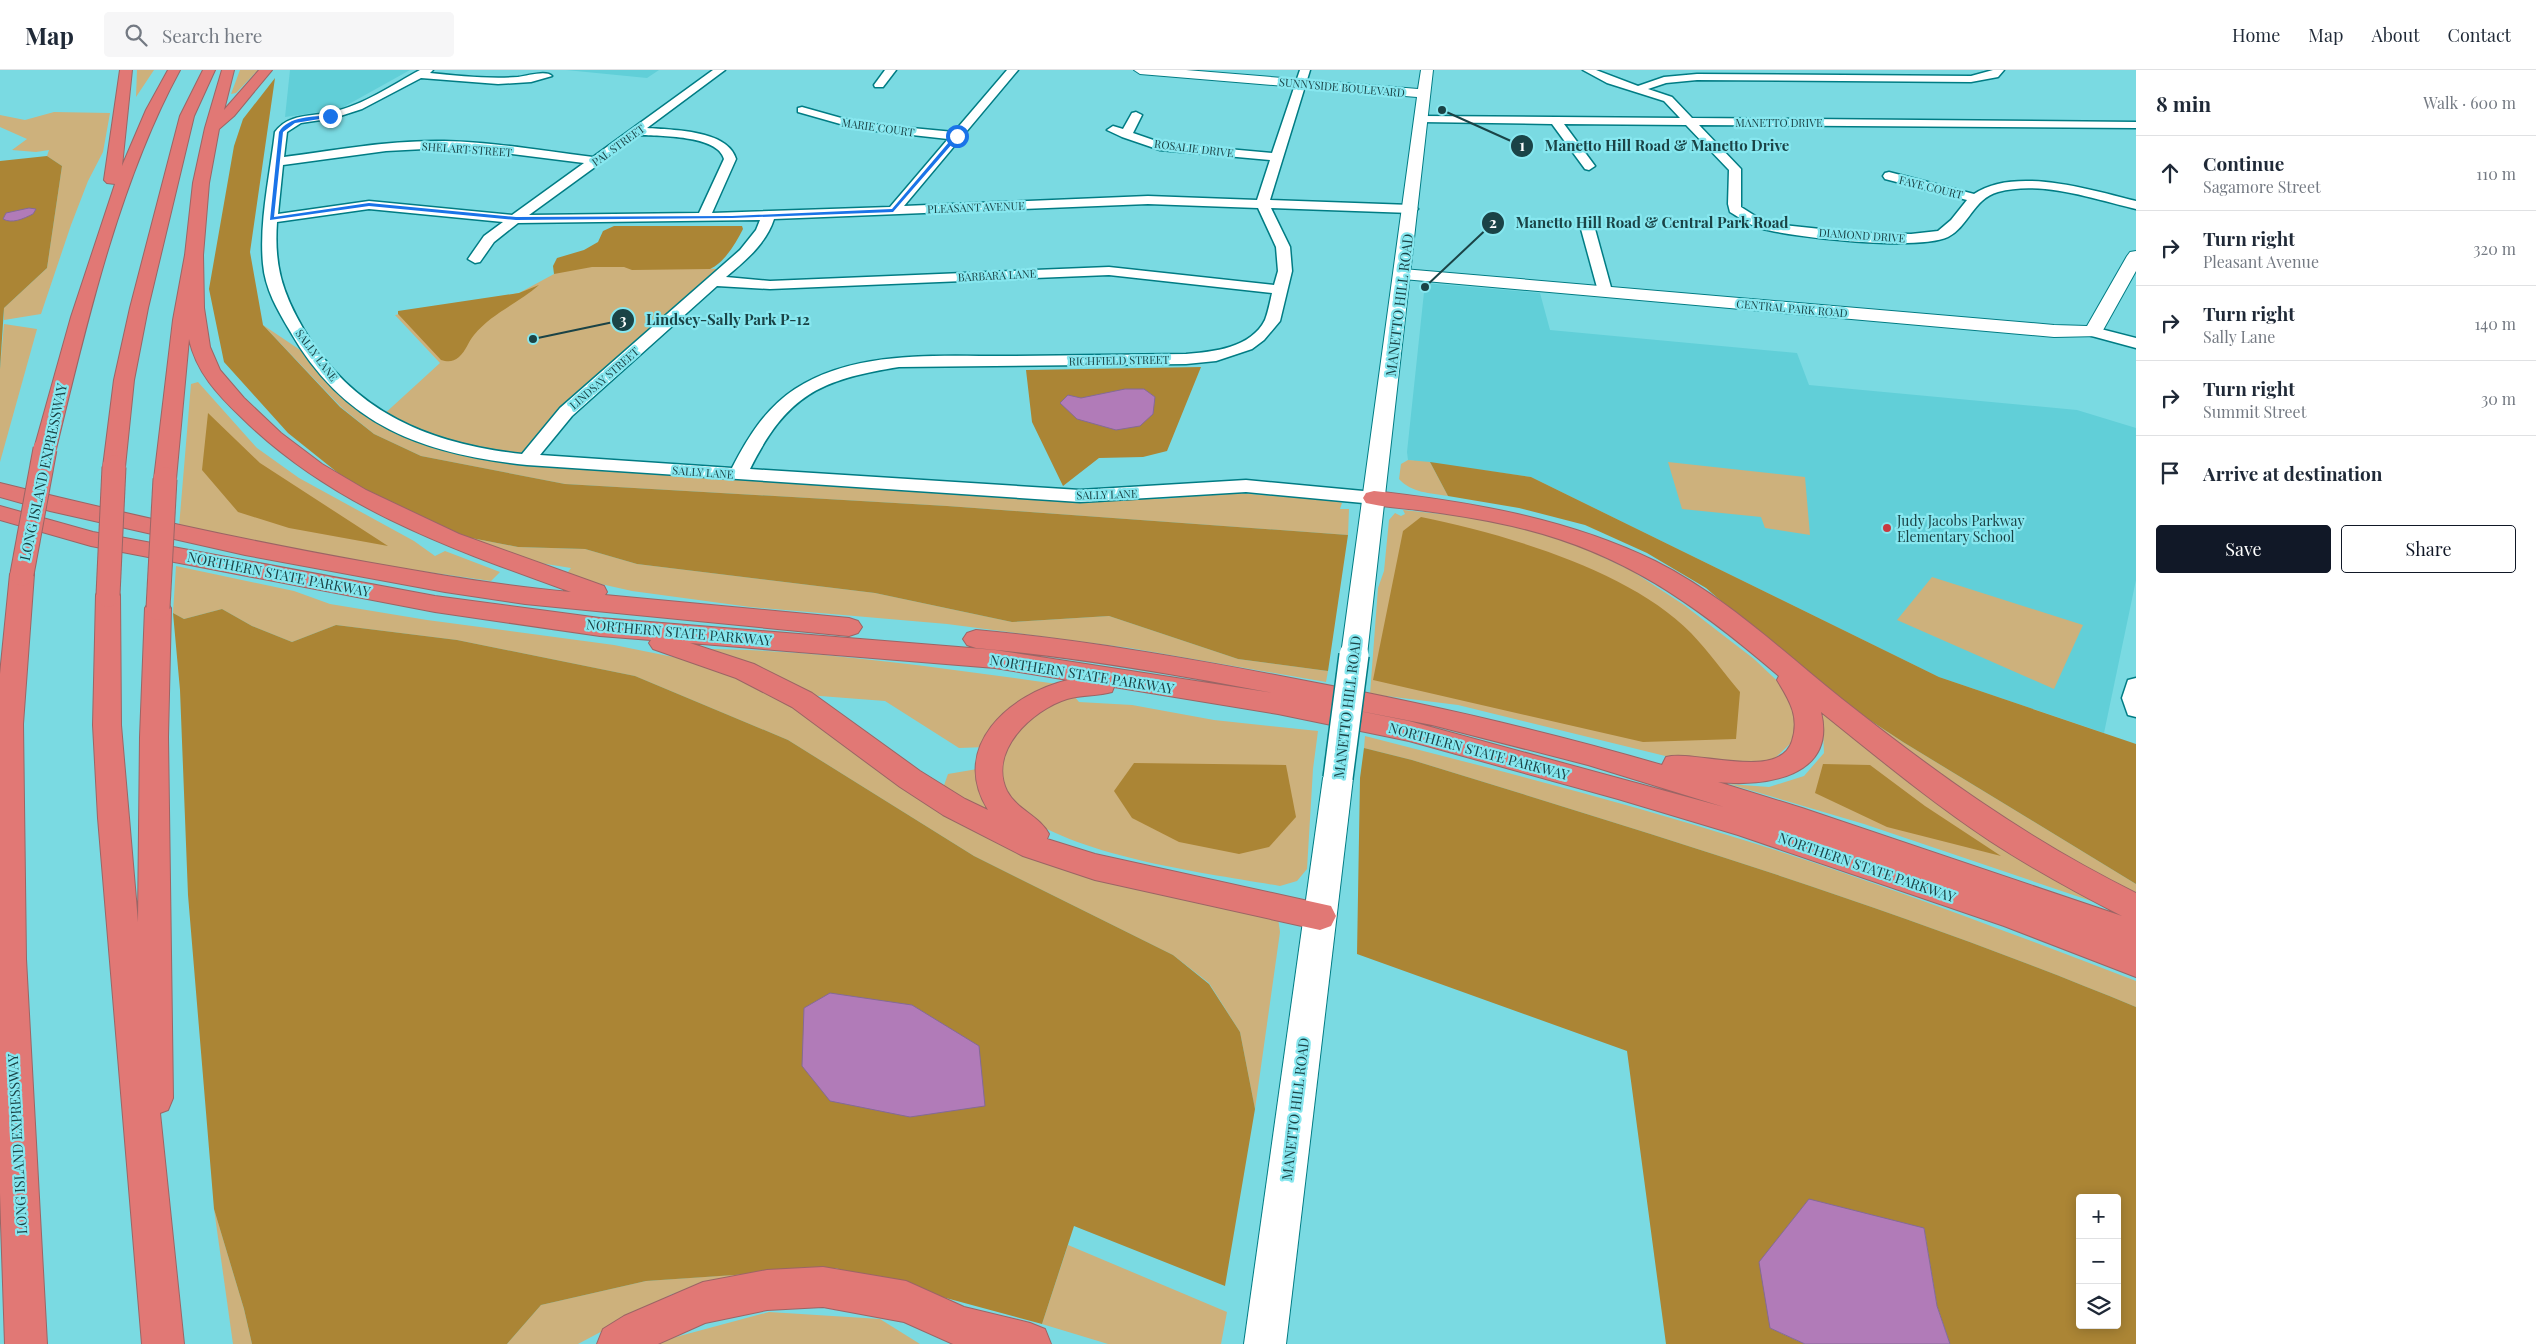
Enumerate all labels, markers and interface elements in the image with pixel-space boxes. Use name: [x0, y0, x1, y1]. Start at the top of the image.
search box: [104, 12, 454, 57]
text: Map: [25, 19, 74, 51]
icon: search: [122, 21, 150, 49]
text: Search here: [162, 22, 262, 48]
text: Home: [2232, 23, 2280, 47]
text: Map: [2308, 23, 2343, 47]
text: About: [2371, 23, 2420, 47]
text: Contact: [2448, 23, 2511, 47]
street label: SUNNYSIDE BOULEVARD: [1279, 74, 1405, 100]
text: 8 min: [2156, 89, 2211, 117]
text: Walk · 600 m: [2423, 92, 2516, 113]
route end: [319, 105, 342, 128]
street label: MARIE COURT: [841, 114, 916, 140]
street label: MANETTO DRIVE: [1735, 115, 1823, 130]
street label: PAL STREET: [588, 121, 648, 169]
route start: [946, 125, 969, 148]
callout: Manetto Hill Road & Manetto Drive: [1509, 131, 1799, 161]
text: 1: [1519, 135, 1525, 155]
text: Manetto Hill Road & Manetto Drive: [1545, 135, 1790, 155]
street label: ROSALIE DRIVE: [1153, 136, 1235, 160]
street label: SHELART STREET: [421, 138, 513, 160]
text: Continue: [2203, 150, 2284, 176]
icon: ahead: [2156, 159, 2184, 187]
text: 110 m: [2476, 163, 2516, 184]
street label: FAYE COURT: [1898, 172, 1965, 202]
text: Sagamore Street: [2203, 176, 2321, 197]
street label: PLEASANT AVENUE: [927, 198, 1025, 216]
callout: Manetto Hill Road & Central Park Road: [1480, 208, 1798, 238]
text: 2: [1489, 212, 1497, 232]
text: Manetto Hill Road & Central Park Road: [1515, 212, 1789, 232]
street label: DIAMOND DRIVE: [1818, 224, 1906, 246]
text: Turn right: [2203, 225, 2295, 251]
street label: MANETTO HILL ROAD: [1381, 233, 1417, 377]
icon: right: [2156, 234, 2184, 262]
text: 320 m: [2473, 238, 2516, 259]
text: Pleasant Avenue: [2203, 251, 2319, 272]
street label: BARBARA LANE: [957, 265, 1037, 285]
street label: CENTRAL PARK ROAD: [1736, 296, 1848, 320]
text: Turn right: [2203, 300, 2295, 326]
callout: Lindsey-Sally Park P-12: [611, 305, 820, 335]
text: 3: [619, 309, 627, 329]
text: Lindsey-Sally Park P-12: [646, 309, 810, 329]
icon: right: [2156, 309, 2184, 337]
text: 140 m: [2474, 313, 2516, 334]
street label: SALLY LANE: [293, 326, 342, 384]
text: Sally Lane: [2203, 326, 2275, 347]
street label: LINDSAY STREET: [566, 344, 642, 412]
street label: RICHFIELD STREET: [1069, 352, 1170, 368]
text: Turn right: [2203, 375, 2295, 401]
street label: LONG ISLAND EXPRESSWAY: [15, 381, 71, 562]
icon: right: [2156, 384, 2184, 412]
text: 30 m: [2481, 388, 2516, 409]
text: Summit Street: [2203, 401, 2306, 422]
icon: arrive: [2156, 459, 2184, 487]
text: Arrive at destination: [2203, 460, 2383, 486]
street label: SALLY LANE: [672, 462, 734, 482]
street label: SALLY LANE: [1076, 485, 1138, 503]
place label: Judy Jacobs Parkway Elementary School: [1896, 511, 2025, 546]
marker: Judy Jacobs Parkway Elementary School: [1881, 522, 1893, 534]
button: Save: [2156, 525, 2331, 573]
button: Share: [2341, 525, 2516, 573]
street label: NORTHERN STATE PARKWAY: [186, 547, 373, 601]
street label: NORTHERN STATE PARKWAY: [585, 614, 773, 650]
street label: MANETTO HILL ROAD: [1329, 635, 1365, 779]
street label: NORTHERN STATE PARKWAY: [988, 650, 1176, 698]
street label: NORTHERN STATE PARKWAY: [1387, 718, 1572, 784]
street label: NORTHERN STATE PARKWAY: [1776, 828, 1959, 907]
street label: MANETTO HILL ROAD: [1277, 1037, 1313, 1181]
street label: LONG ISLAND EXPRESSWAY: [3, 1053, 31, 1235]
map controls: [2076, 1194, 2121, 1329]
button: +: [2076, 1194, 2121, 1239]
button: −: [2076, 1239, 2121, 1284]
button: layers: [2076, 1284, 2121, 1329]

